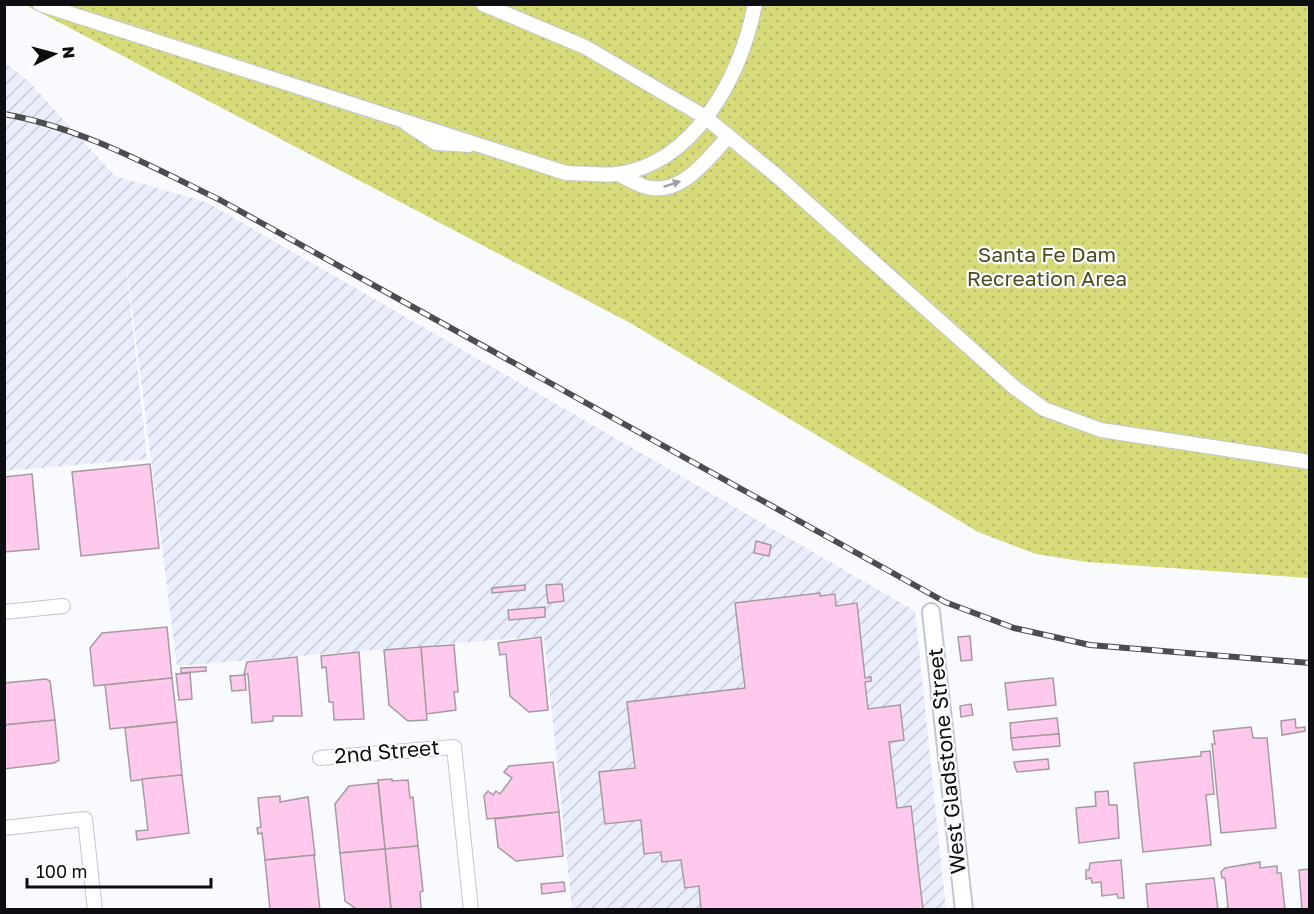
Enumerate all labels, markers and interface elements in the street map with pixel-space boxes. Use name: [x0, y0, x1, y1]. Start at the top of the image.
north arrow: [24, 24, 84, 84]
text: N: [58, 45, 79, 60]
one-way arrow: [664, 179, 682, 188]
park label: Santa Fe Dam Recreation Area: [967, 241, 1127, 291]
street label: West Gladstone Street: [921, 647, 971, 875]
street label: 2nd Street: [333, 733, 441, 769]
scale bar: [27, 851, 212, 889]
text: 100 m: [36, 860, 87, 882]

